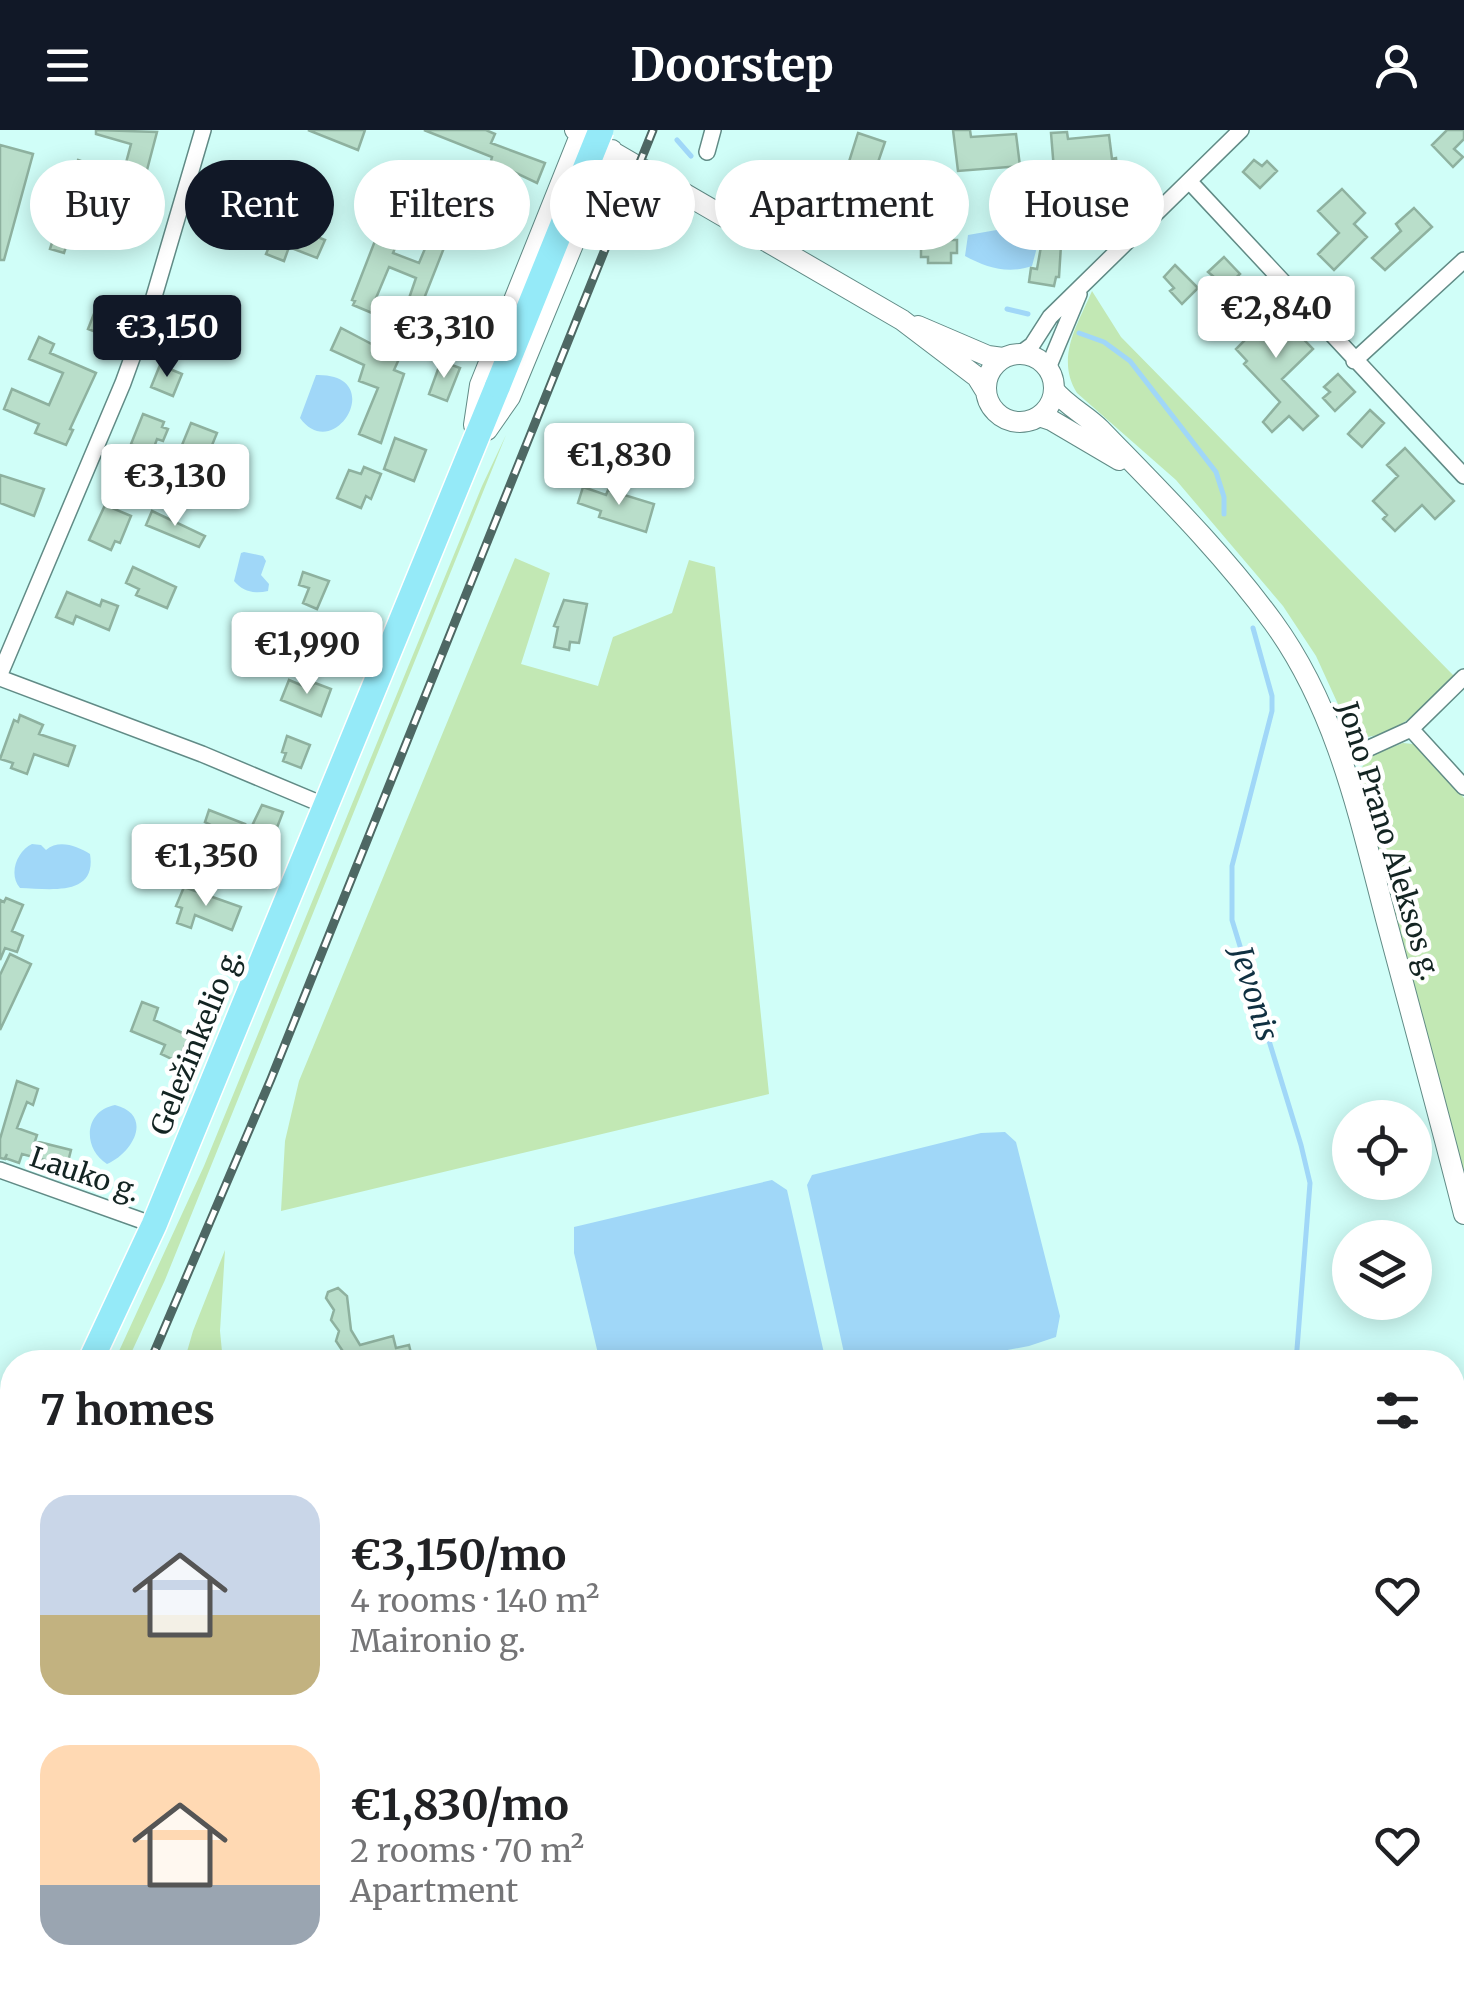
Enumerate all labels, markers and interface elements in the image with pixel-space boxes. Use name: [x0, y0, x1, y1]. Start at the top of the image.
text: Doorstep: [630, 37, 834, 93]
icon: menu: [40, 38, 95, 93]
icon: person: [1369, 38, 1424, 93]
chip: Buy: [30, 160, 165, 250]
chip: Rent: [185, 160, 334, 250]
chip: Filters: [354, 160, 530, 250]
chip: New: [550, 160, 695, 250]
chip: Apartment: [715, 160, 969, 250]
chip: House: [989, 160, 1164, 250]
pin: €2,840: [1195, 276, 1357, 361]
text: €2,840: [1220, 288, 1332, 328]
pin: €3,150: [86, 295, 248, 380]
pin: €3,310: [363, 296, 525, 381]
text: €3,150: [115, 307, 219, 347]
text: €3,310: [393, 308, 495, 348]
pin: €1,830: [538, 423, 700, 508]
text: €1,830: [566, 435, 672, 475]
pin: €3,130: [94, 444, 256, 529]
text: €3,130: [123, 456, 227, 496]
pin: €1,990: [226, 612, 388, 697]
text: €1,990: [254, 624, 360, 664]
street label: Jono Prano Aleksos g.: [1329, 697, 1448, 985]
pin: €1,350: [125, 824, 287, 909]
text: €1,350: [154, 836, 258, 876]
water label: Jevonis: [1222, 939, 1287, 1045]
street label: Geležinkelio g.: [142, 944, 250, 1140]
map controls: [1332, 1100, 1432, 1320]
button: locate: [1332, 1100, 1432, 1200]
street label: Lauko g.: [25, 1138, 145, 1210]
button: layers: [1332, 1220, 1432, 1320]
icon: filters: [1370, 1383, 1425, 1438]
text: 7 homes: [40, 1384, 215, 1436]
text: €3,150/mo: [350, 1529, 566, 1581]
icon: home: [120, 1535, 240, 1655]
icon: heart: [1370, 1568, 1425, 1623]
text: 4 rooms · 140 m²: [350, 1581, 599, 1621]
text: Maironio g.: [350, 1621, 526, 1661]
text: €1,830/mo: [350, 1779, 569, 1831]
icon: home: [120, 1785, 240, 1905]
icon: heart: [1370, 1818, 1425, 1873]
text: 2 rooms · 70 m²: [350, 1831, 584, 1871]
text: Apartment: [350, 1871, 518, 1911]

